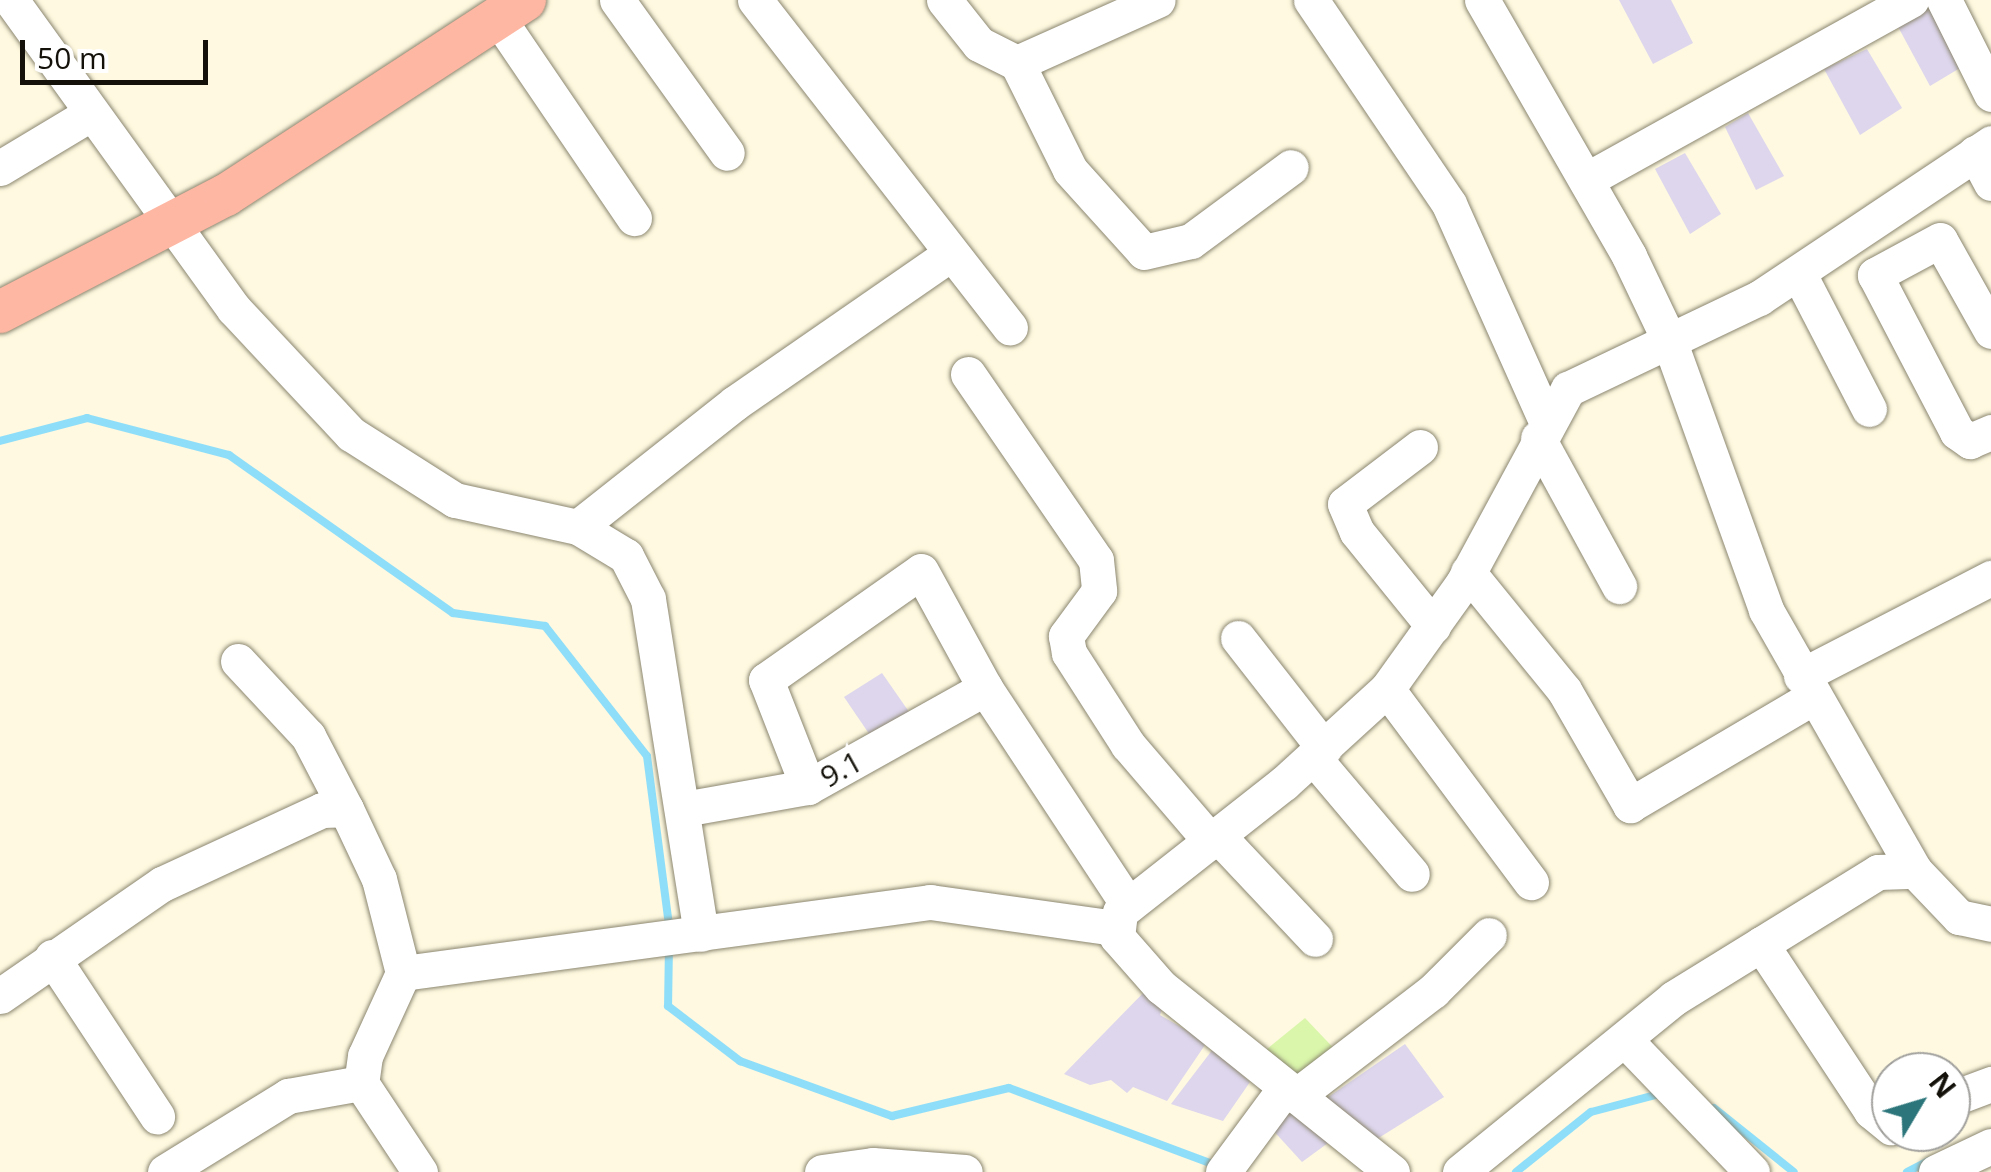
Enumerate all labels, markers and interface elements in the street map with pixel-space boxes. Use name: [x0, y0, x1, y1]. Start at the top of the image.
scale bar: [25, 20, 212, 82]
text: 50 m: [37, 37, 107, 78]
street label: 9.1: [814, 743, 868, 795]
north arrow: [1871, 1052, 1971, 1152]
text: N: [1921, 1064, 1965, 1105]

